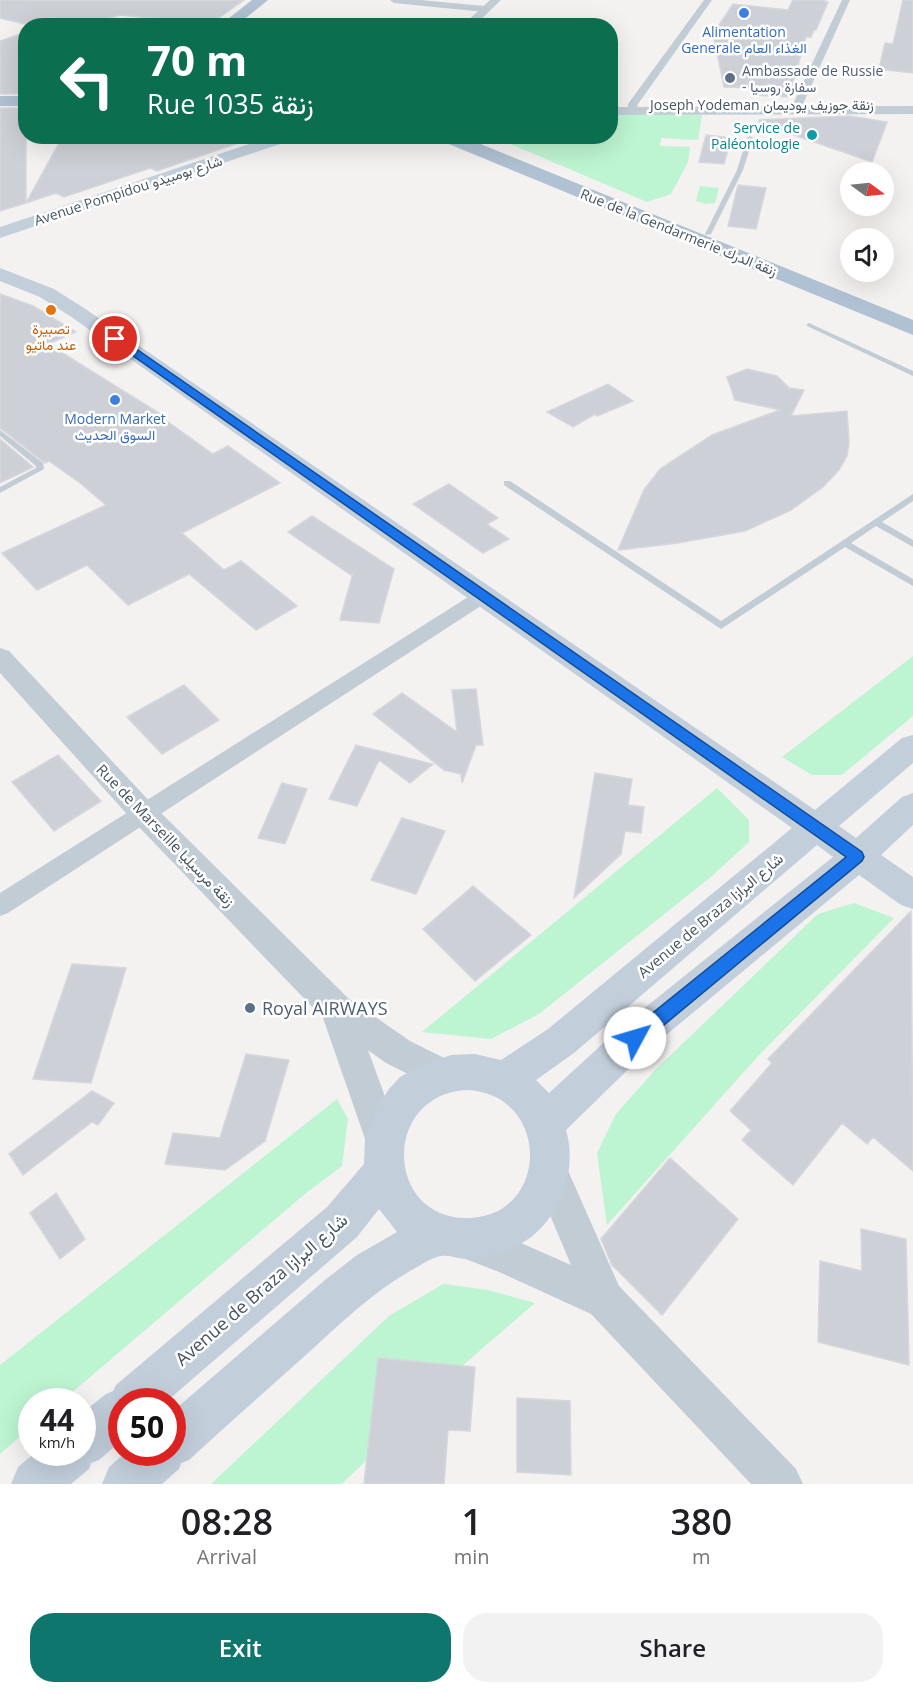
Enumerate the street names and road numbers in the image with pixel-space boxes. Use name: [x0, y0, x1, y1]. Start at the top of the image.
street label: Joseph Yodeman زنقة جوزيف يوديمان: [648, 95, 874, 114]
street label: Avenue Pompidou شارع بومبيدو: [32, 151, 225, 231]
street label: Rue de la Gendarmerie زنقة الدرك: [578, 184, 780, 280]
street label: Rue de Marseille زنقة مرسيليا: [92, 759, 240, 911]
street label: Avenue de Braza شارع البرازا: [633, 848, 788, 983]
street label: Avenue de Braza شارع البرازا: [170, 1208, 353, 1371]

